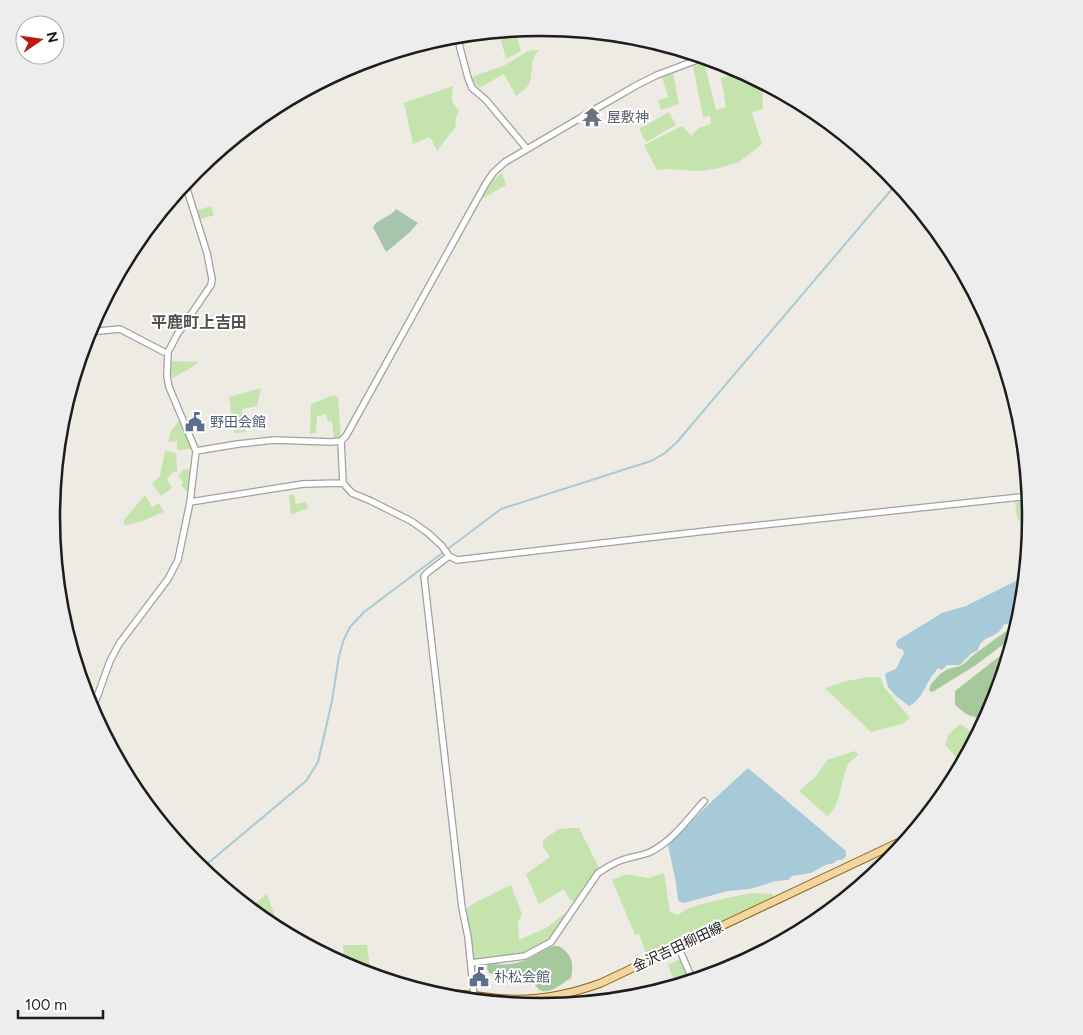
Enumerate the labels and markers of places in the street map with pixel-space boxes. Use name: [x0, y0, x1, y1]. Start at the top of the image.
temple icon: 屋敷神: [581, 106, 603, 128]
place label: 屋敷神: [607, 109, 649, 126]
public building icon: 野田会館: [184, 411, 206, 433]
place label: 野田会館: [210, 414, 266, 431]
public building icon: 朴松会館: [468, 966, 490, 988]
place label: 朴松会館: [494, 969, 550, 986]

